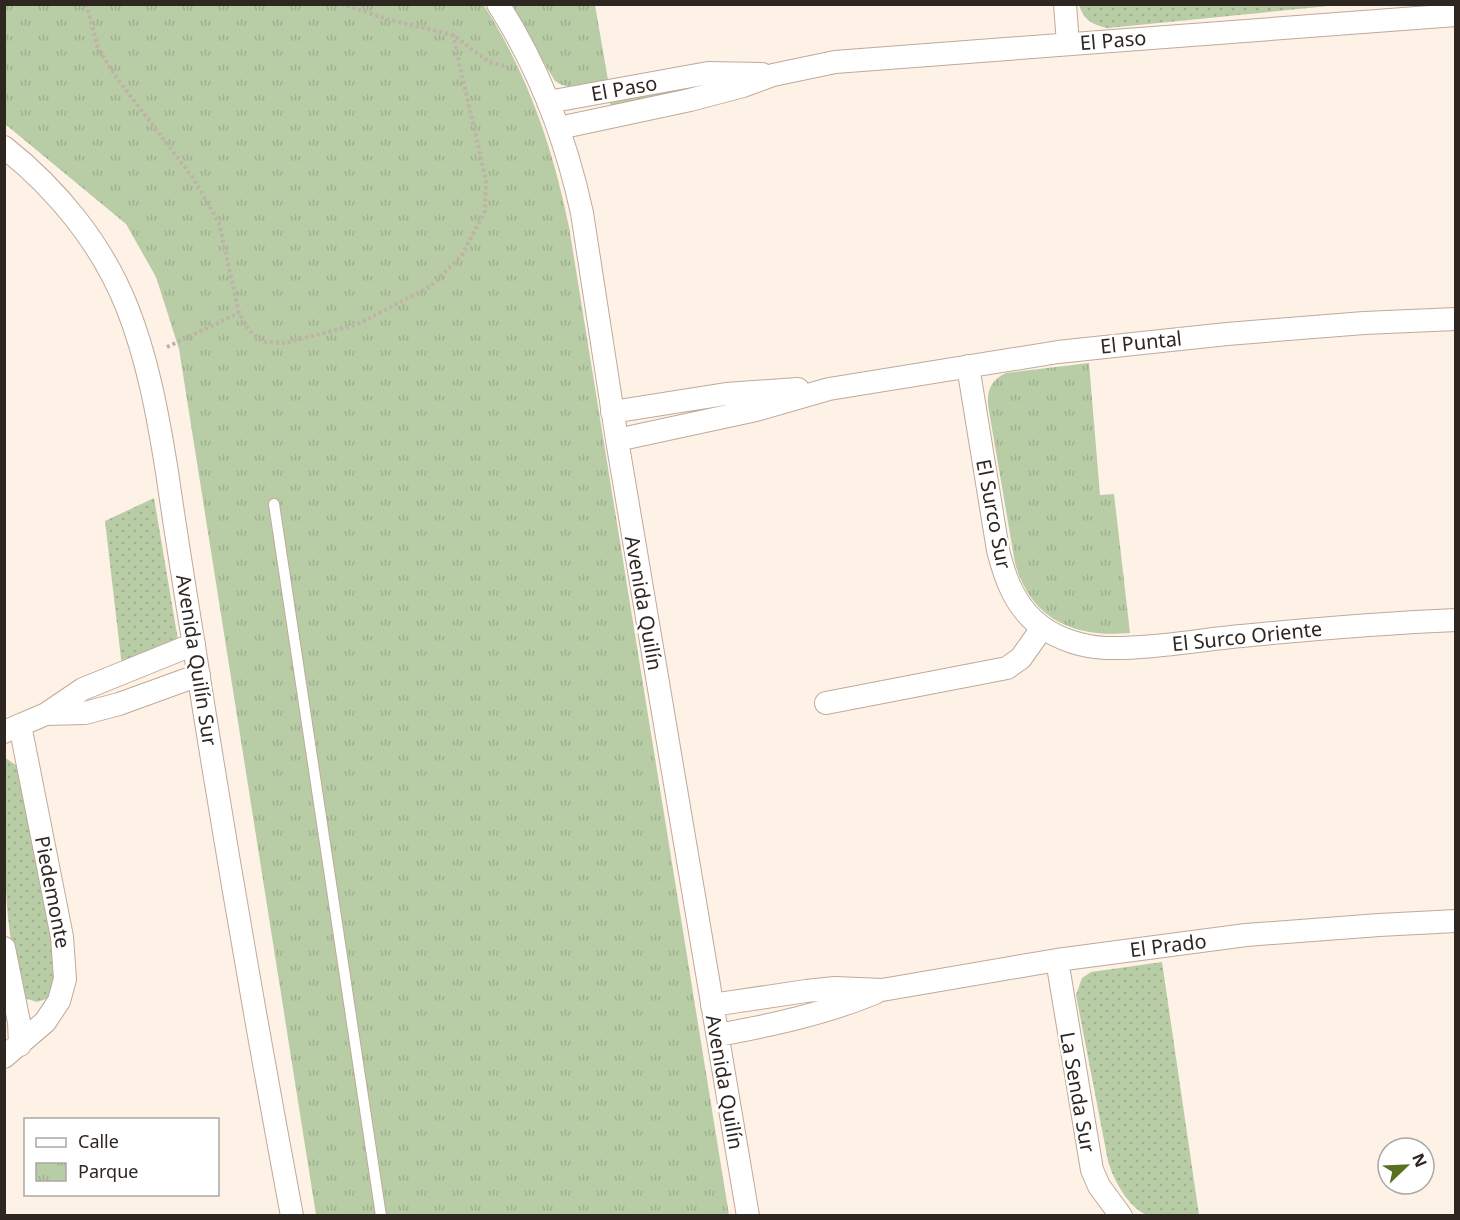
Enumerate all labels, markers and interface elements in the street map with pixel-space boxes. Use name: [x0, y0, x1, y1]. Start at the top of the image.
street label: El Paso: [1079, 24, 1147, 56]
street label: El Paso: [589, 69, 659, 107]
street label: El Puntal: [1099, 324, 1183, 360]
street label: El Surco Sur: [970, 457, 1018, 571]
street label: Avenida Quilín: [619, 534, 669, 672]
street label: Avenida Quilín Sur: [170, 572, 224, 748]
street label: El Surco Oriente: [1171, 615, 1323, 657]
street label: Piedemonte: [29, 834, 77, 950]
street label: El Prado: [1128, 927, 1208, 963]
street label: Avenida Quilín: [700, 1013, 750, 1151]
street label: La Senda Sur: [1054, 1030, 1102, 1154]
legend: [24, 1118, 219, 1196]
text: Calle: [78, 1129, 119, 1153]
north arrow: [1376, 1136, 1436, 1196]
text: N: [1407, 1150, 1432, 1170]
text: Parque: [78, 1159, 138, 1183]

